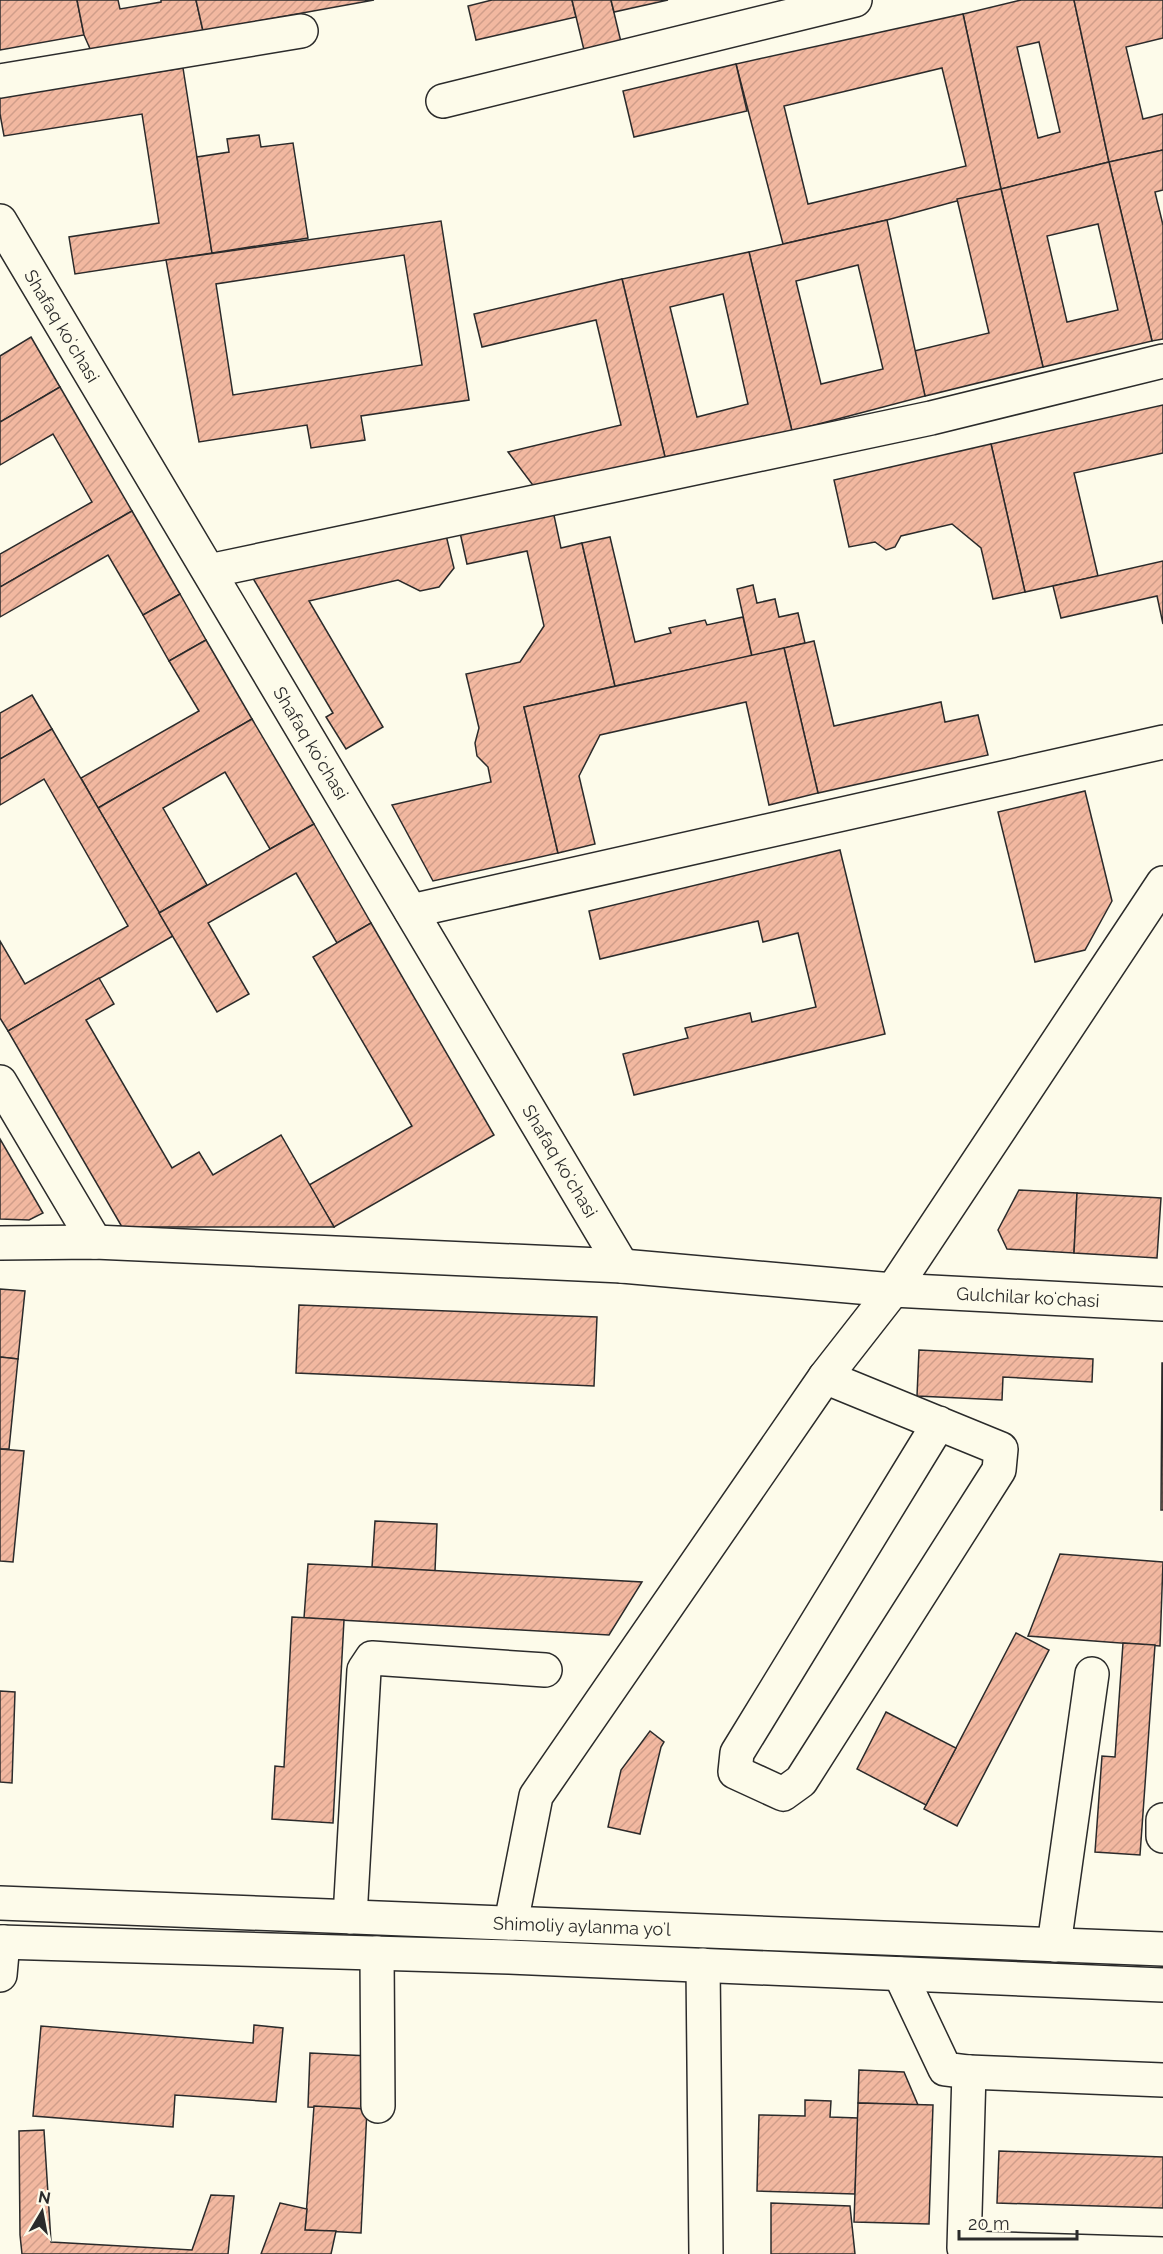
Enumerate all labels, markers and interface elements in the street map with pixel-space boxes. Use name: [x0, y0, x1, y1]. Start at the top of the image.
street label: Shafaq koʻchasi: [20, 266, 104, 386]
street label: Shafaq koʻchasi: [269, 683, 353, 803]
street label: Shafaq koʻchasi: [518, 1101, 602, 1221]
street label: Gulchilar koʻchasi: [956, 1283, 1100, 1311]
street label: Shimoliy aylanma yoʻl: [493, 1912, 671, 1940]
north arrow: [12, 2182, 72, 2242]
text: N: [37, 2187, 52, 2208]
scale bar: [959, 2203, 1078, 2241]
text: 20 m: [968, 2213, 1010, 2234]

